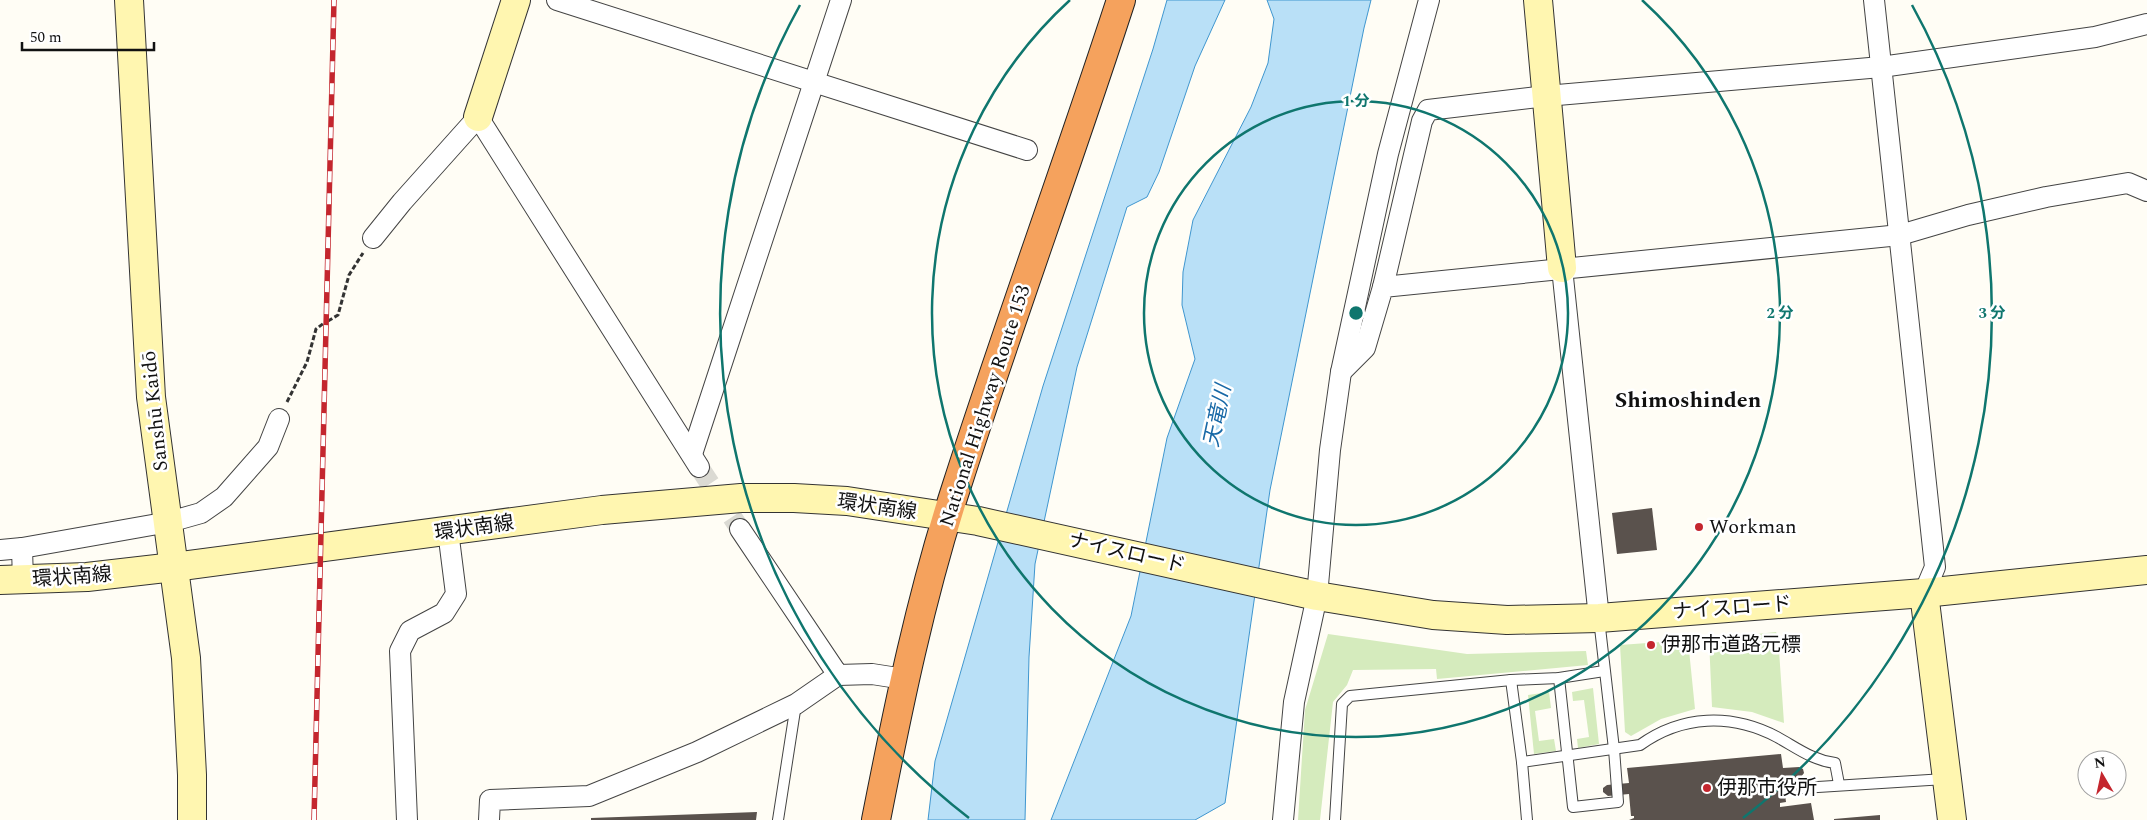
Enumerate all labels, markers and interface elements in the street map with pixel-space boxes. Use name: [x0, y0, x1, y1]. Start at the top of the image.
scale bar: [22, 20, 155, 52]
text: 50 m: [30, 26, 62, 49]
text: 1 分: [1342, 90, 1370, 113]
street label: National Highway Route 153: [932, 281, 1038, 531]
text: 2 分: [1766, 302, 1794, 325]
text: 3 分: [1978, 302, 2006, 325]
centre of rings: [1347, 304, 1365, 322]
street label: Sanshū Kaidō: [134, 349, 176, 473]
water label: 天竜川: [1196, 380, 1241, 450]
district label: Shimoshinden: [1615, 384, 1762, 417]
street label: 環状南線: [835, 487, 919, 527]
street label: 環状南線: [432, 508, 516, 548]
place label: Workman: [1709, 512, 1797, 542]
marker: Workman: [1693, 521, 1705, 533]
street label: ナイスロード: [1065, 525, 1189, 581]
street label: 環状南線: [31, 559, 113, 595]
street label: ナイスロード: [1671, 589, 1793, 627]
place label: 伊那市道路元標: [1661, 630, 1801, 660]
marker: 伊那市道路元標: [1645, 639, 1657, 651]
north arrow: [2077, 750, 2127, 800]
text: N: [2093, 751, 2107, 774]
place label: 伊那市役所: [1717, 773, 1817, 803]
marker: 伊那市役所: [1701, 782, 1713, 794]

